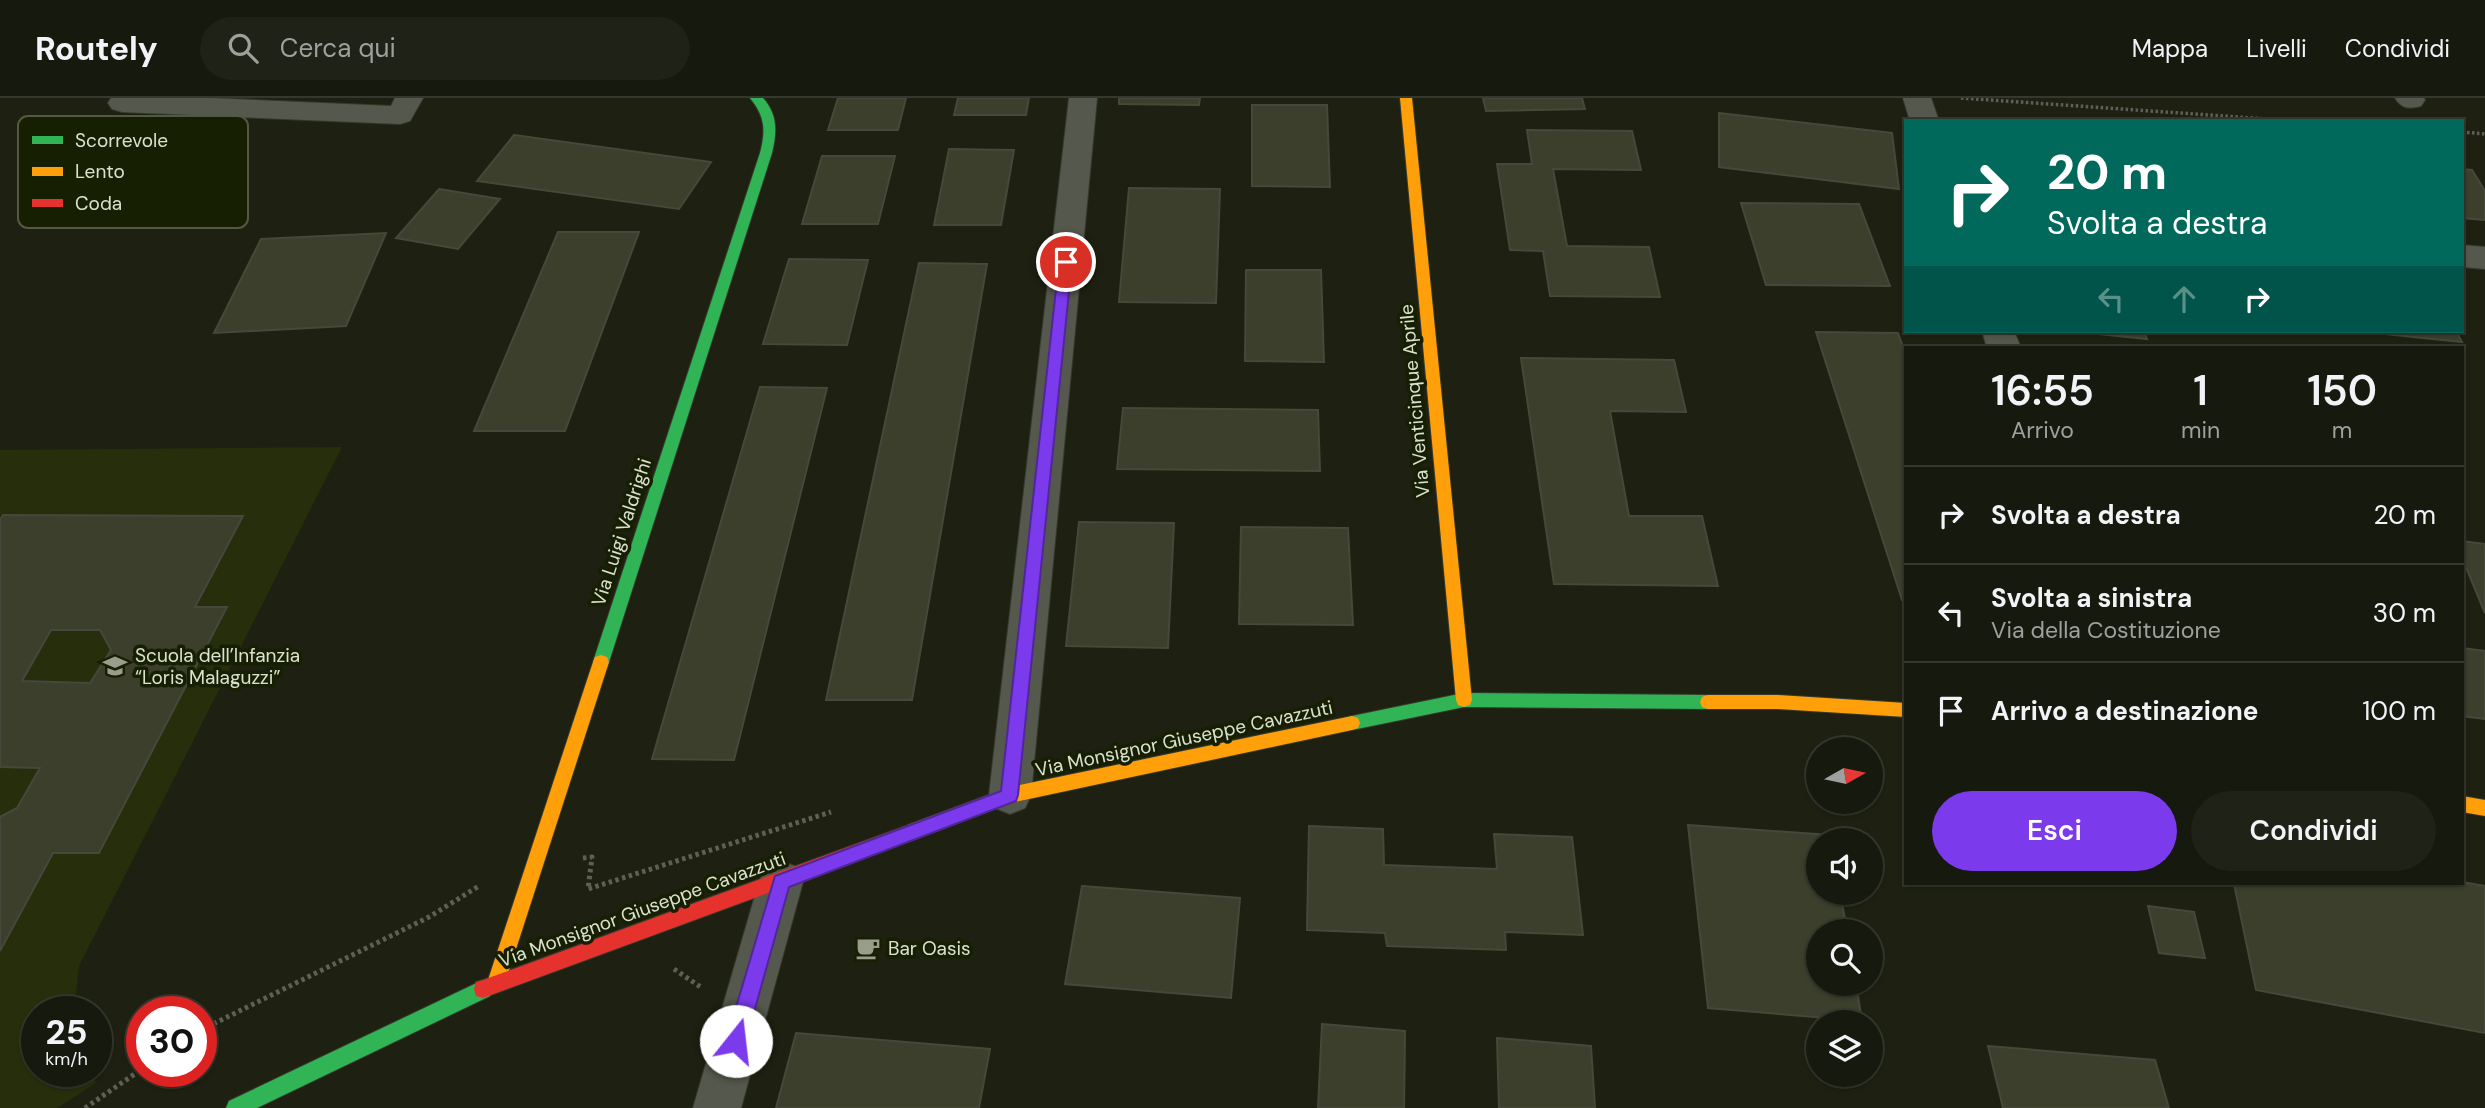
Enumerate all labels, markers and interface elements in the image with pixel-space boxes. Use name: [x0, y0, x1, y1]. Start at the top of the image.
search box: [200, 17, 690, 80]
text: Routely: [35, 27, 158, 70]
icon: search: [224, 29, 262, 67]
text: Cerca qui: [280, 31, 396, 65]
text: Mappa: [2132, 33, 2208, 64]
text: Livelli: [2246, 33, 2307, 64]
text: Condividi: [2345, 33, 2450, 64]
legend: [18, 116, 248, 228]
text: Scorrevole: [75, 128, 168, 153]
text: 20 m: [2047, 140, 2167, 204]
icon: right: [1932, 147, 2023, 238]
text: Lento: [75, 159, 125, 184]
text: Coda: [75, 191, 122, 216]
text: Svolta a destra: [2047, 202, 2268, 244]
pin: [1036, 232, 1096, 292]
icon: arrive: [1047, 243, 1085, 281]
icon: left: [2092, 280, 2130, 318]
icon: ahead: [2165, 280, 2203, 318]
icon: right: [2238, 280, 2276, 318]
street label: Via Venticinque Aprile: [1394, 303, 1435, 499]
text: 16:55: [1991, 363, 2094, 418]
text: 1: [2193, 363, 2208, 418]
text: 150: [2307, 363, 2377, 418]
text: Arrivo: [2011, 415, 2074, 445]
text: min: [2181, 415, 2220, 445]
text: m: [2332, 415, 2352, 445]
street label: Via Luigi Valdrighi: [586, 455, 657, 609]
icon: right: [1932, 496, 1970, 534]
text: Svolta a destra: [1991, 498, 2181, 532]
text: 20 m: [2373, 498, 2436, 532]
text: Svolta a sinistra: [1991, 581, 2192, 615]
icon: left: [1932, 594, 1970, 632]
text: 30 m: [2373, 596, 2436, 630]
text: Via della Costituzione: [1991, 615, 2221, 645]
place label: Scuola dell’Infanzia “Loris Malaguzzi”: [135, 643, 300, 690]
school or university icon: Scuola dell’Infanzia “Loris Malaguzzi”: [101, 652, 129, 680]
icon: arrive: [1932, 692, 1970, 730]
text: Arrivo a destinazione: [1991, 694, 2258, 728]
text: 100 m: [2362, 694, 2436, 728]
street label: Via Monsignor Giuseppe Cavazzuti: [1033, 695, 1335, 782]
north arrow: [1806, 737, 1883, 814]
map controls: [1806, 737, 1883, 1087]
button: Esci: [1932, 791, 2177, 871]
button: Condividi: [2191, 791, 2436, 871]
button: sound: [1806, 828, 1883, 905]
street label: Via Monsignor Giuseppe Cavazzuti: [495, 846, 789, 973]
button: search: [1806, 919, 1883, 996]
cafe icon: Bar Oasis: [854, 934, 882, 962]
place label: Bar Oasis: [888, 936, 971, 961]
speed limit sign: 30: [126, 996, 217, 1087]
position arrow: [699, 1004, 773, 1078]
text: 25: [46, 1009, 87, 1055]
button: layers: [1806, 1010, 1883, 1087]
text: km/h: [45, 1047, 88, 1071]

